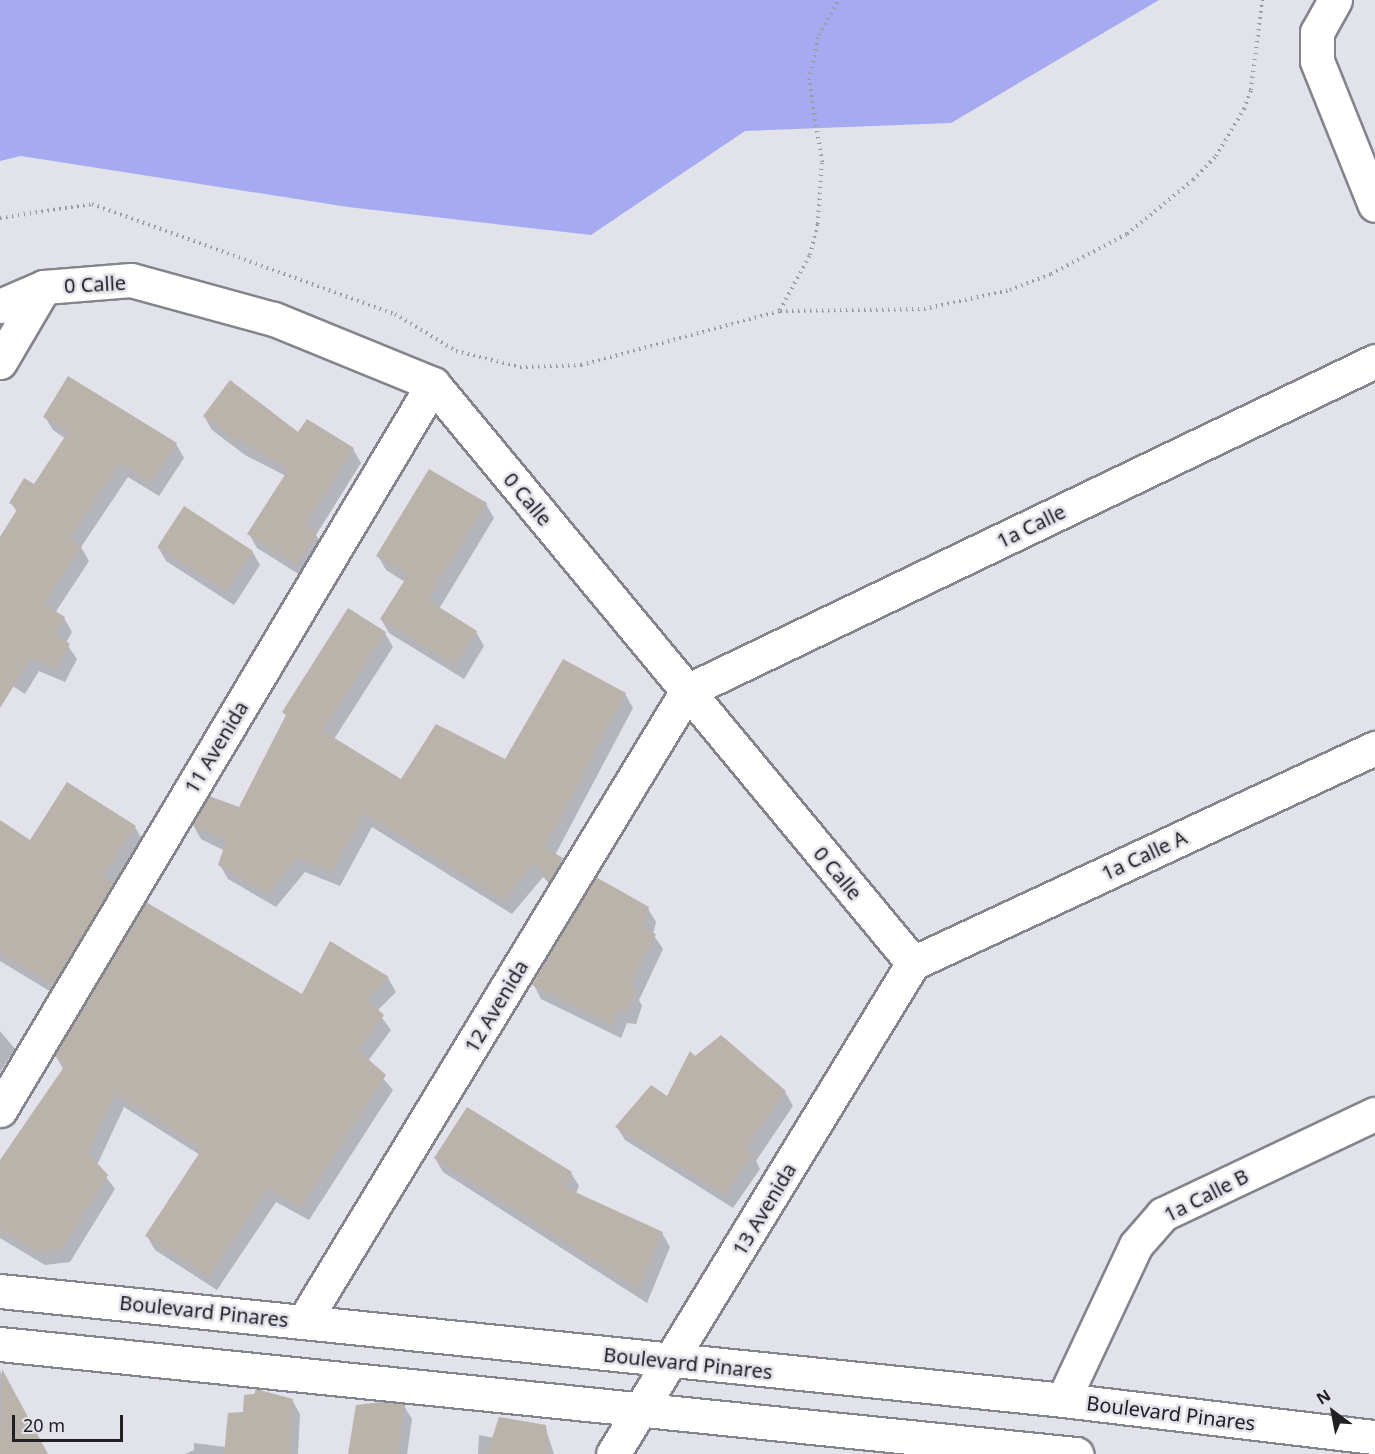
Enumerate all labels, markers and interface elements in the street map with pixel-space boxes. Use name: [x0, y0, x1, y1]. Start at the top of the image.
street label: 0 Calle: [63, 270, 127, 298]
street label: 0 Calle: [499, 468, 557, 530]
street label: 1a Calle: [993, 499, 1069, 553]
street label: 11 Avenida: [179, 697, 253, 797]
street label: 1a Calle A: [1098, 825, 1190, 885]
street label: 0 Calle: [809, 842, 867, 904]
street label: 12 Avenida: [459, 956, 533, 1056]
street label: 13 Avenida: [727, 1159, 801, 1259]
street label: 1a Calle B: [1160, 1164, 1252, 1226]
street label: Boulevard Pinares: [118, 1290, 290, 1332]
street label: Boulevard Pinares: [602, 1342, 774, 1384]
north arrow: [1303, 1382, 1363, 1442]
text: N: [1312, 1384, 1335, 1410]
street label: Boulevard Pinares: [1085, 1391, 1257, 1435]
scale bar: [15, 1403, 126, 1441]
text: 20 m: [23, 1413, 65, 1437]

